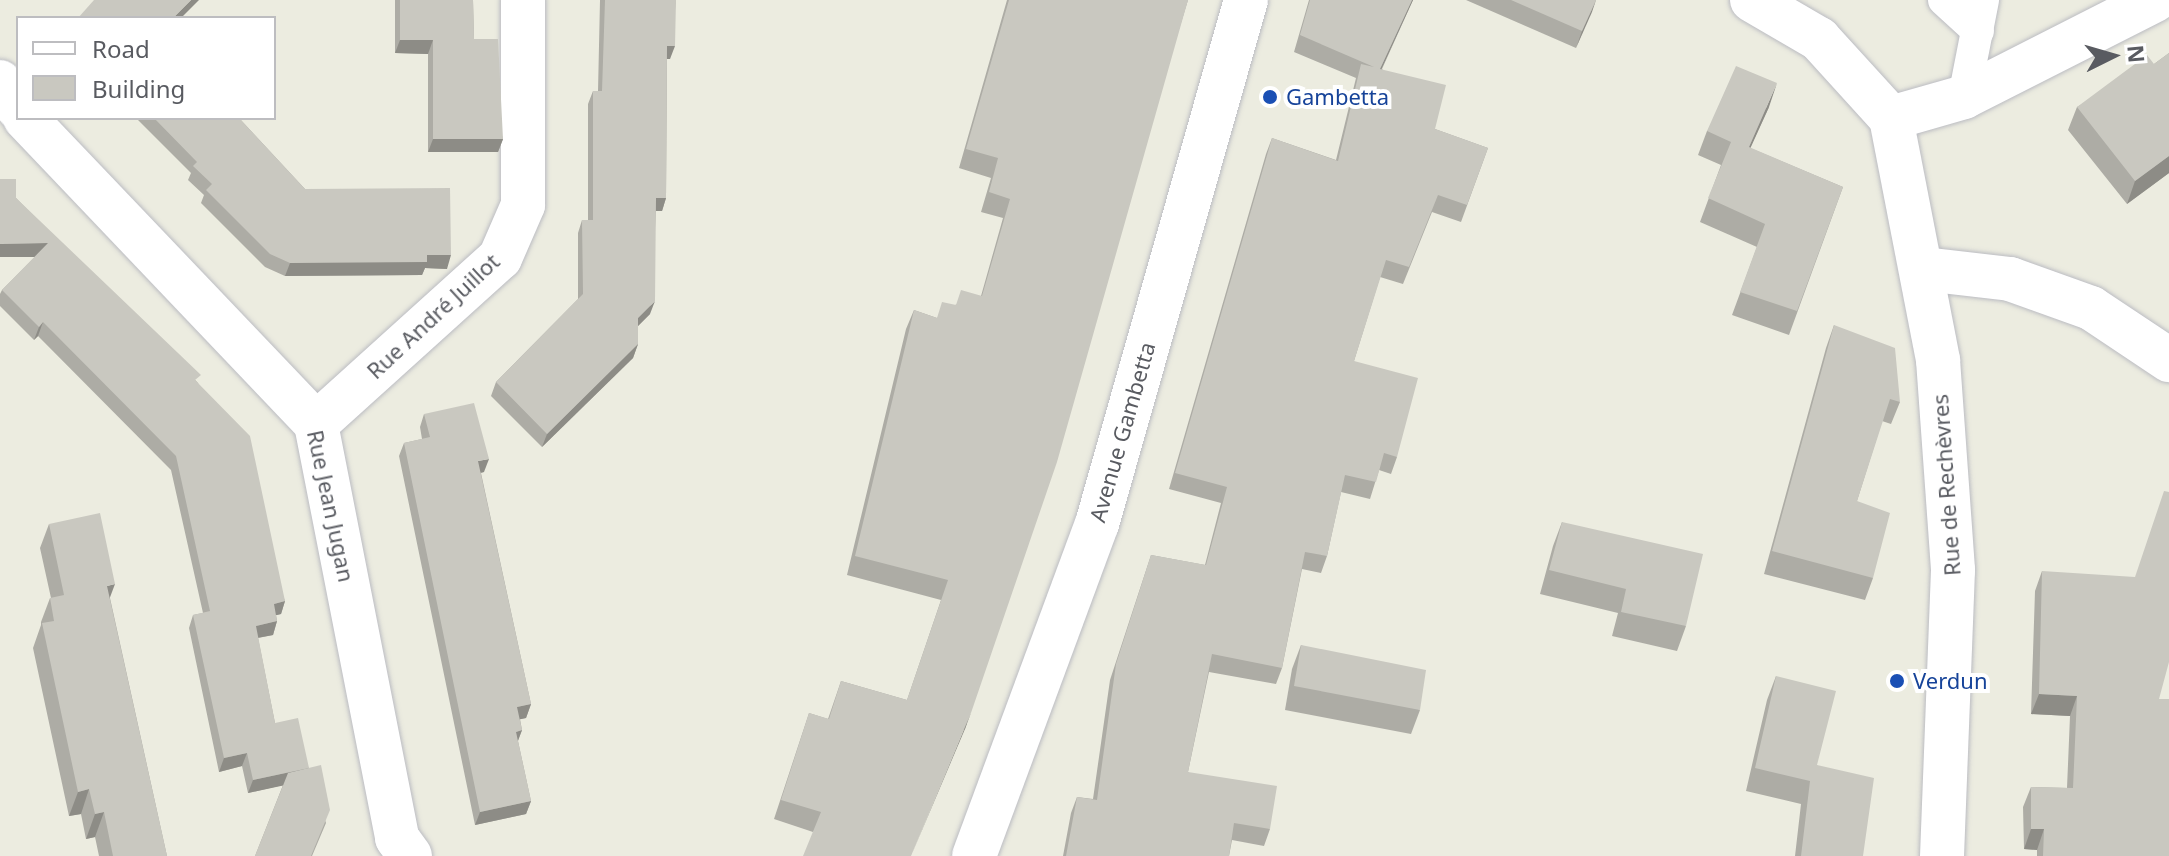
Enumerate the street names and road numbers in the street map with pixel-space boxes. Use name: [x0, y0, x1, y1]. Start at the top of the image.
street label: Rue André Juillot: [361, 248, 505, 384]
street label: Avenue Gambetta: [1084, 339, 1160, 525]
street label: Rue de Rechèvres: [1926, 393, 1966, 577]
street label: Rue Jean Jugan: [302, 428, 360, 584]

